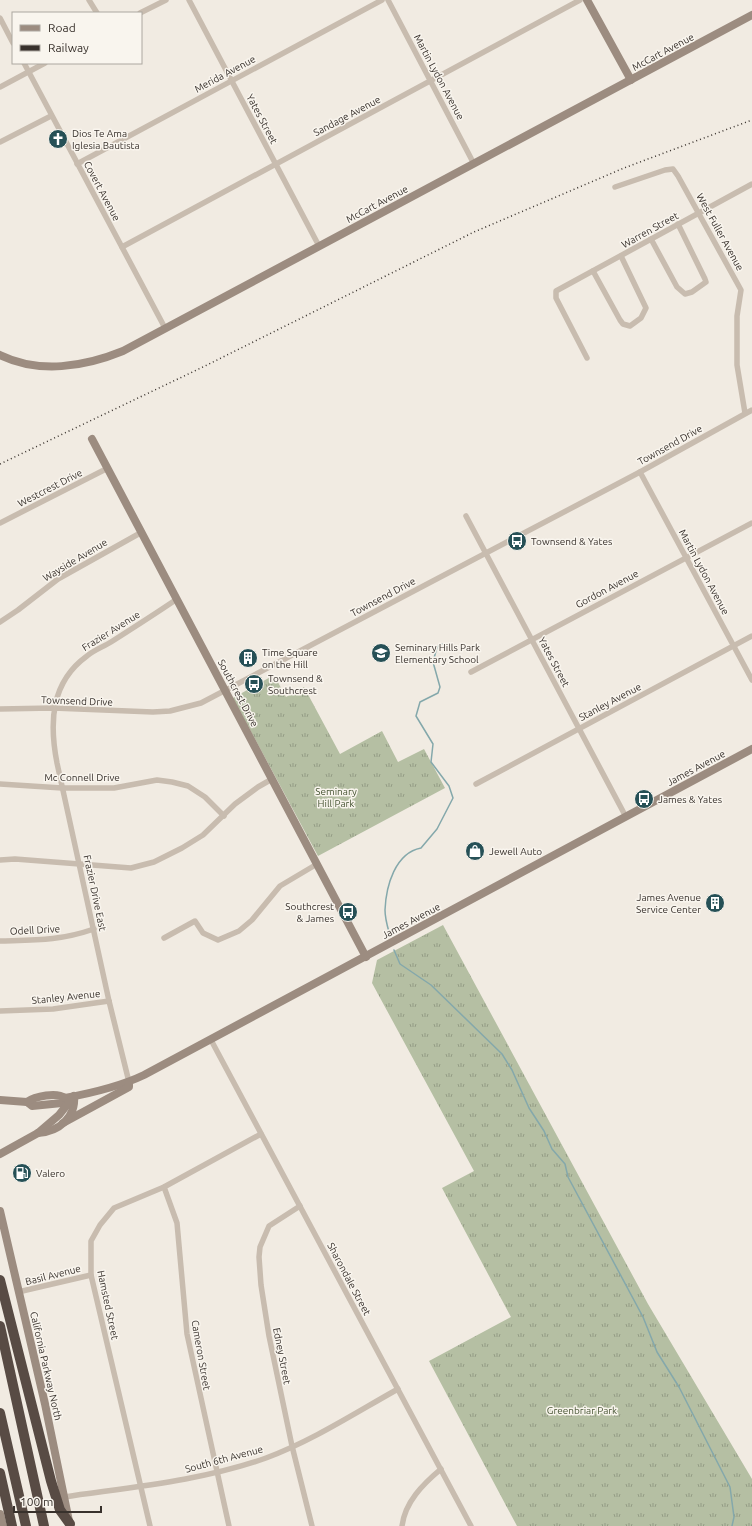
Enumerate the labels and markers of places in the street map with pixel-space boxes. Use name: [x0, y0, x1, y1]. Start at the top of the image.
church icon: Dios Te Ama Iglesia Bautista: [47, 128, 69, 150]
place label: Dios Te Ama Iglesia Bautista: [72, 128, 140, 151]
bus stop icon: Townsend & Yates: [506, 530, 528, 552]
place label: Townsend & Yates: [531, 536, 612, 547]
school or university icon: Seminary Hills Park Elementary School: [370, 642, 392, 664]
place label: Seminary Hills Park Elementary School: [395, 642, 480, 665]
building icon: Time Square on the Hill: [237, 647, 259, 669]
place label: Time Square on the Hill: [262, 647, 318, 670]
bus stop icon: Townsend & Southcrest: [243, 673, 265, 695]
place label: Townsend & Southcrest: [268, 673, 323, 696]
bus stop icon: James & Yates: [633, 788, 655, 810]
place label: James & Yates: [658, 794, 722, 805]
shop icon: Jewell Auto: [464, 840, 486, 862]
place label: Jewell Auto: [489, 846, 542, 857]
place label: James Avenue Service Center: [636, 892, 701, 915]
building icon: James Avenue Service Center: [704, 892, 726, 914]
place label: Southcrest & James: [285, 901, 334, 924]
bus stop icon: Southcrest & James: [337, 901, 359, 923]
fuel station icon: Valero: [11, 1162, 33, 1184]
place label: Valero: [36, 1168, 65, 1179]

